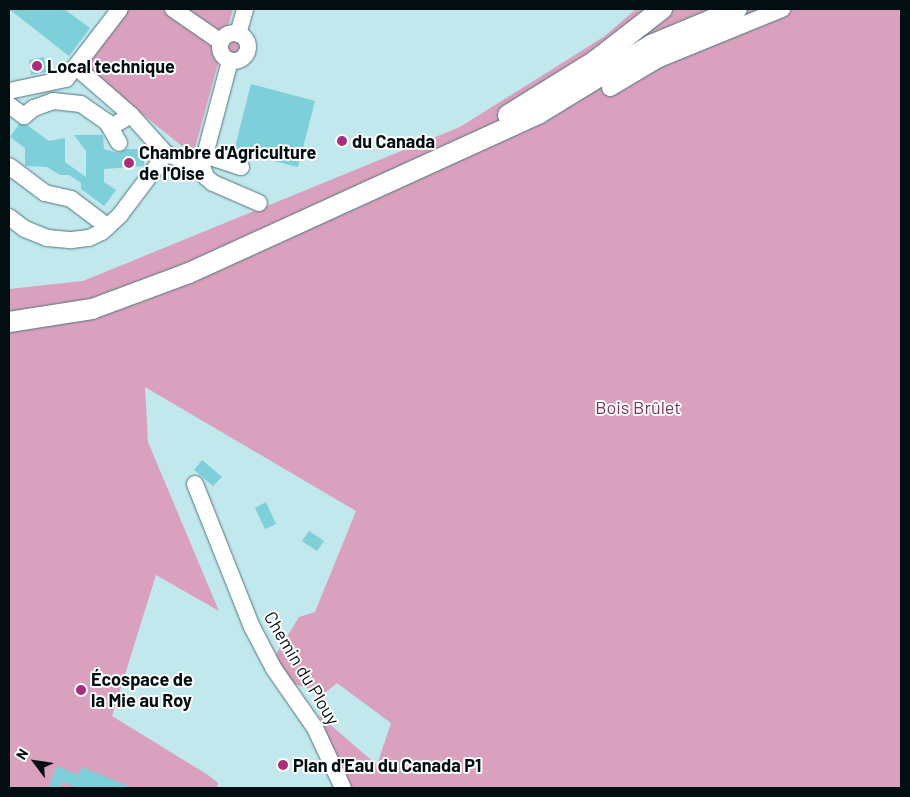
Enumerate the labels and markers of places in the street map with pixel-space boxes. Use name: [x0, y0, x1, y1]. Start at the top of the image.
place label: Local technique: [47, 55, 175, 77]
marker: Local technique: [31, 60, 43, 72]
place label: du Canada: [352, 130, 435, 152]
marker: du Canada: [336, 135, 348, 147]
place label: Chambre d'Agriculture de l'Oise: [139, 142, 316, 184]
marker: Chambre d'Agriculture de l'Oise: [123, 157, 135, 169]
place label: Écospace de la Mie au Roy: [91, 669, 193, 712]
marker: Écospace de la Mie au Roy: [75, 684, 87, 696]
place label: Plan d'Eau du Canada P1: [293, 754, 481, 776]
marker: Plan d'Eau du Canada P1: [277, 759, 289, 771]

